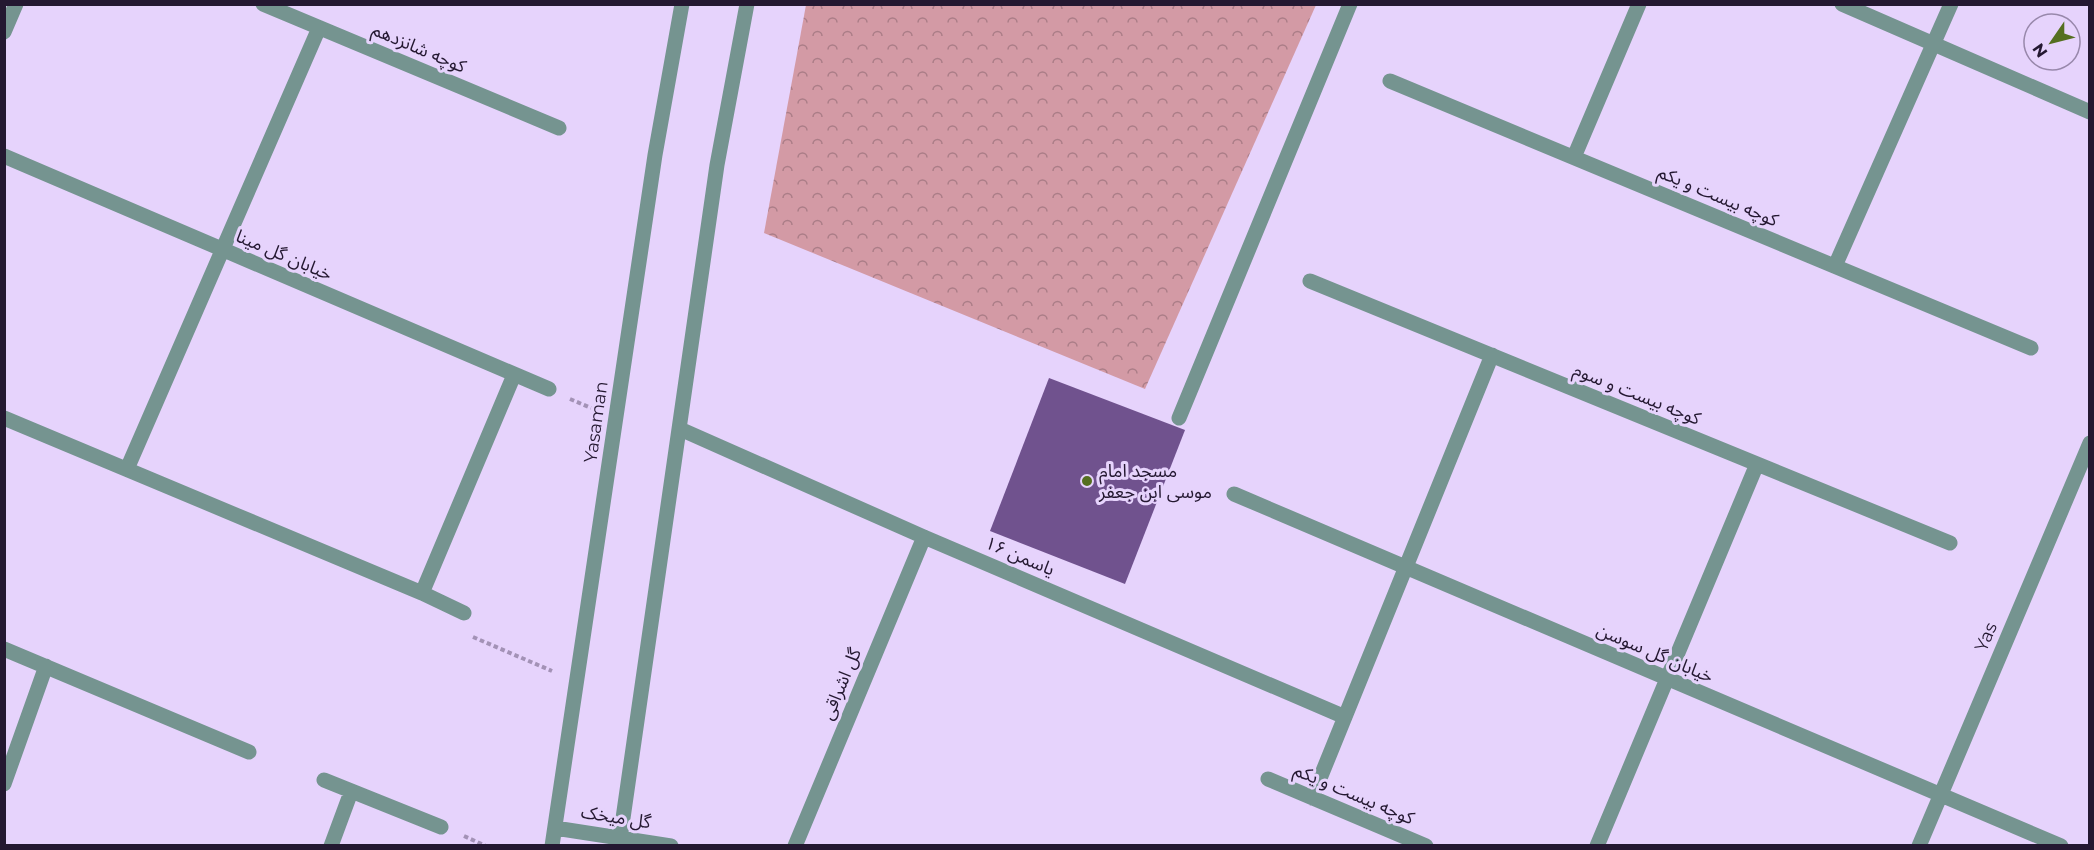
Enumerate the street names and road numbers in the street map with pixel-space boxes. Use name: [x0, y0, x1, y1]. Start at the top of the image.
street label: کوچه شانزدهم: [368, 18, 470, 80]
street label: کوچه بیست و یکم: [1654, 161, 1782, 233]
street label: خیابان گل مینا: [233, 225, 335, 285]
street label: کوچه بیست و سوم: [1569, 358, 1704, 433]
street label: Yasaman: [579, 380, 613, 464]
street label: یاسمن ۱۶: [982, 531, 1058, 581]
street label: خیابان گل سوسن: [1593, 618, 1717, 688]
street label: Yas: [1970, 619, 2002, 655]
street label: گل اشراقی: [816, 644, 866, 723]
street label: کوچه بیست و یکم: [1290, 759, 1418, 831]
street label: گل میخک: [579, 801, 653, 833]

